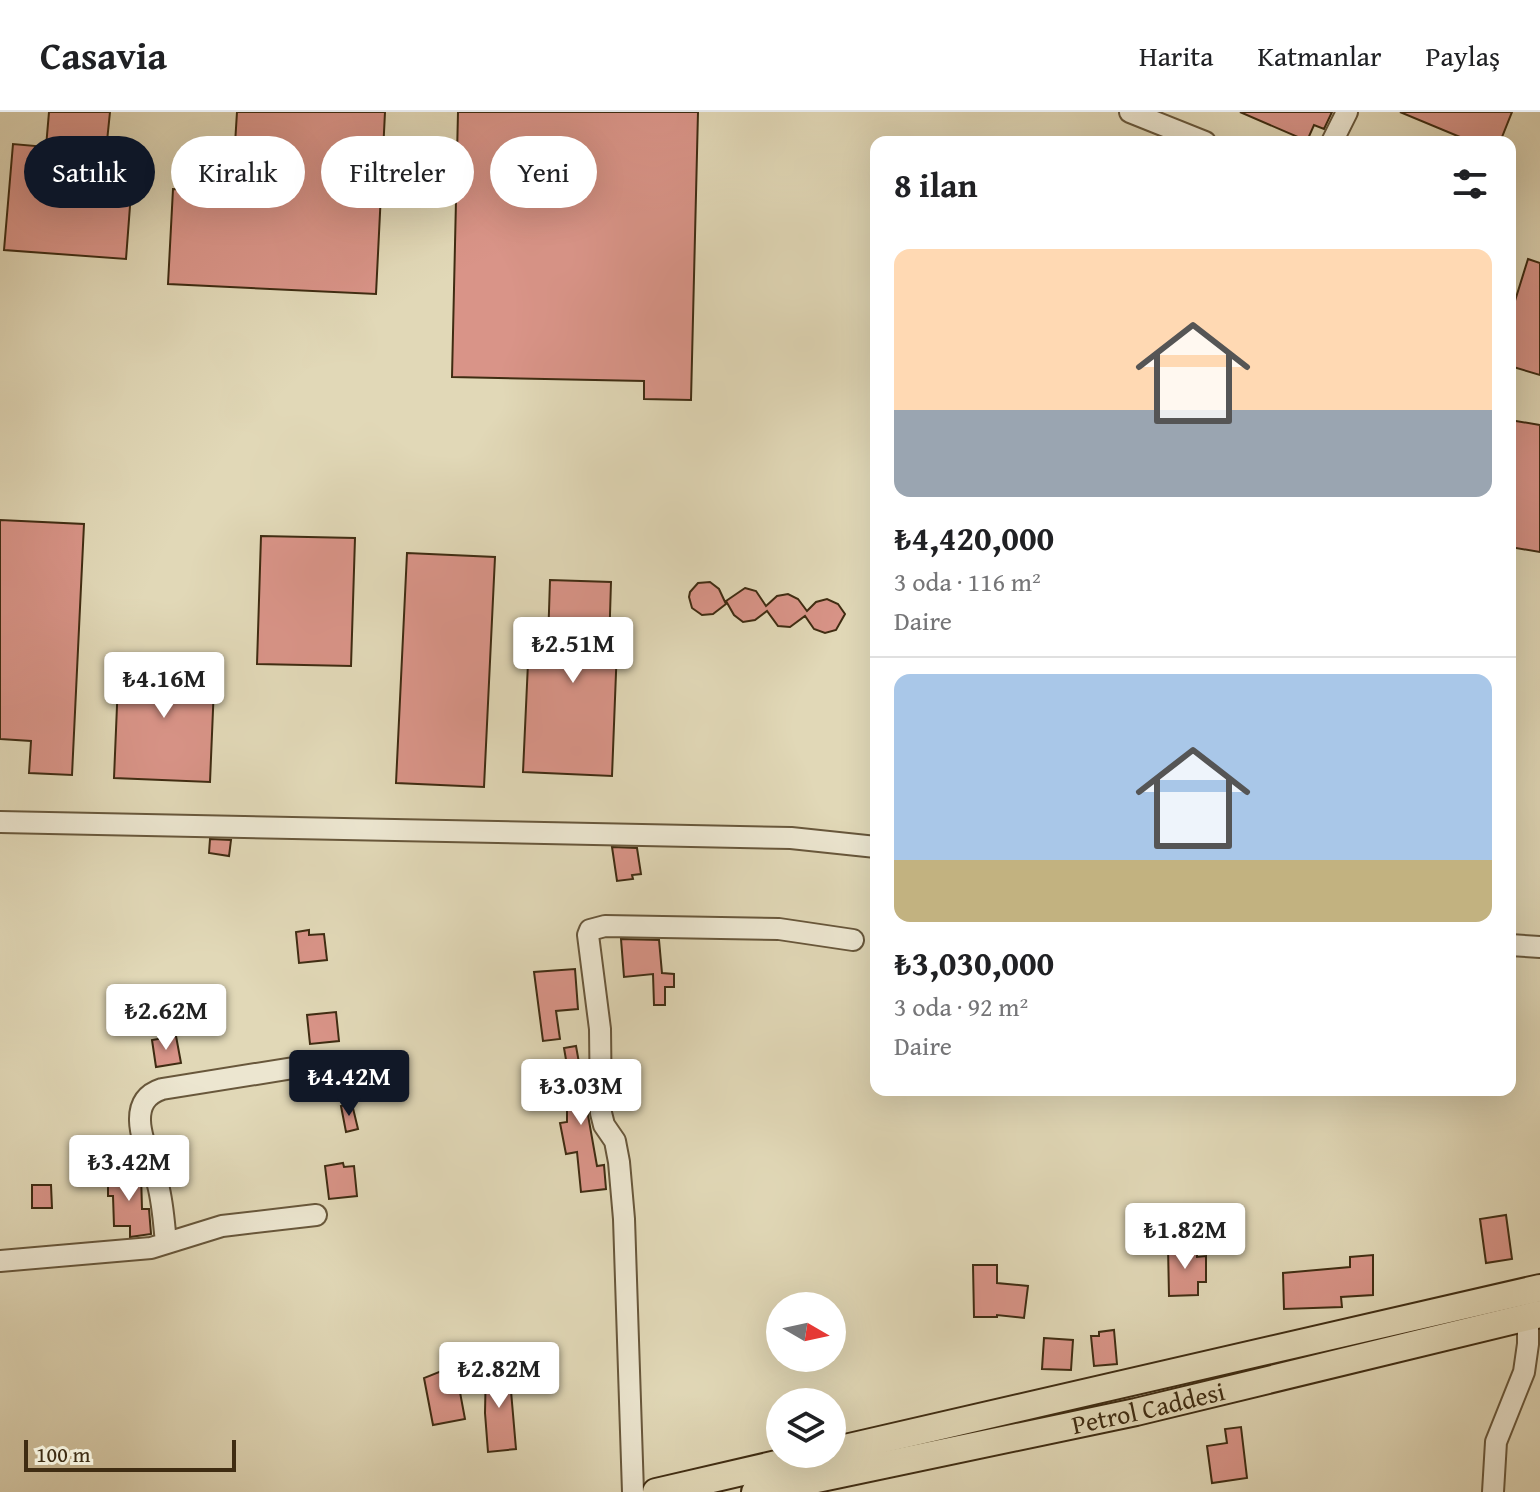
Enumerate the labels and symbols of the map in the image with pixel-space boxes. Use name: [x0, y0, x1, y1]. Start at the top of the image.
pin: ₺2.51M: [508, 617, 638, 685]
pin: ₺4.16M: [99, 652, 229, 720]
pin: ₺2.62M: [101, 984, 231, 1052]
pin: ₺4.42M: [284, 1050, 414, 1118]
pin: ₺3.03M: [516, 1059, 646, 1127]
pin: ₺3.42M: [64, 1135, 194, 1203]
pin: ₺1.82M: [1120, 1203, 1250, 1271]
north arrow: [766, 1292, 846, 1372]
pin: ₺2.82M: [434, 1342, 564, 1410]
street label: Petrol Caddesi: [1068, 1371, 1229, 1444]
scale bar: [24, 1436, 236, 1472]

